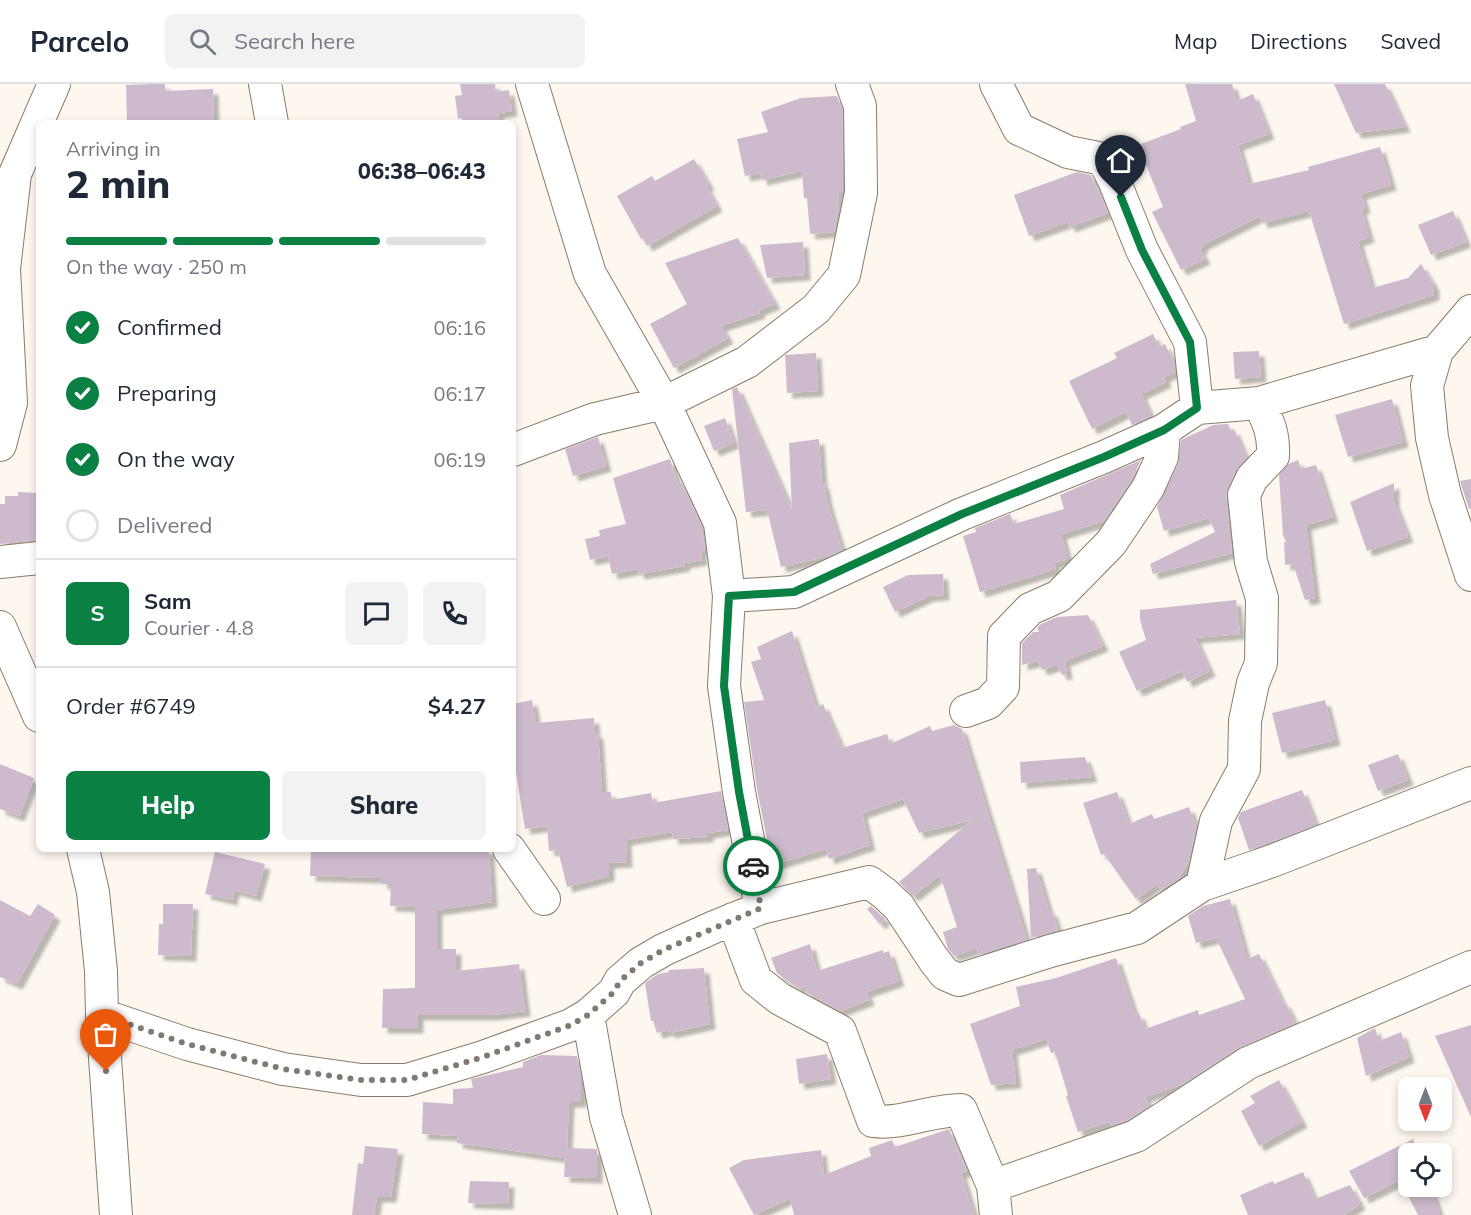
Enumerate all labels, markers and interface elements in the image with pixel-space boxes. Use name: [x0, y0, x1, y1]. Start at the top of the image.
search box: [165, 14, 585, 68]
text: Parcelo: [30, 24, 129, 59]
icon: search: [186, 25, 219, 58]
text: Search here: [234, 27, 355, 55]
text: Map: [1174, 28, 1217, 54]
text: Directions: [1250, 28, 1347, 54]
text: Saved: [1380, 28, 1441, 54]
pin: [1095, 135, 1146, 197]
text: Arriving in: [66, 136, 161, 161]
icon: home: [1104, 144, 1137, 177]
text: 06:38–06:43: [358, 157, 486, 185]
text: 2 min: [66, 159, 171, 208]
text: On the way · 250 m: [66, 254, 247, 279]
icon: check: [66, 311, 99, 344]
text: Confirmed: [117, 313, 222, 341]
text: 06:16: [433, 315, 486, 340]
icon: check: [66, 377, 99, 410]
text: Preparing: [117, 379, 217, 407]
text: 06:17: [433, 381, 486, 406]
icon: check: [66, 443, 99, 476]
text: On the way: [117, 445, 235, 473]
text: 06:19: [433, 447, 486, 472]
text: Delivered: [117, 511, 212, 539]
button: chat: [345, 582, 408, 645]
button: phone: [423, 582, 486, 645]
text: Sam: [144, 587, 192, 615]
text: S: [90, 599, 105, 627]
text: Courier · 4.8: [144, 615, 254, 640]
text: Order #6749: [66, 692, 196, 720]
text: $4.27: [428, 692, 486, 720]
button: Help: [66, 771, 270, 840]
button: Share: [282, 771, 486, 840]
courier: [723, 836, 783, 896]
icon: car: [737, 850, 770, 883]
pin: [80, 1009, 131, 1071]
icon: bag: [89, 1018, 122, 1051]
north arrow: [1398, 1077, 1452, 1131]
map controls: [1398, 1077, 1452, 1197]
button: locate: [1398, 1143, 1452, 1197]

